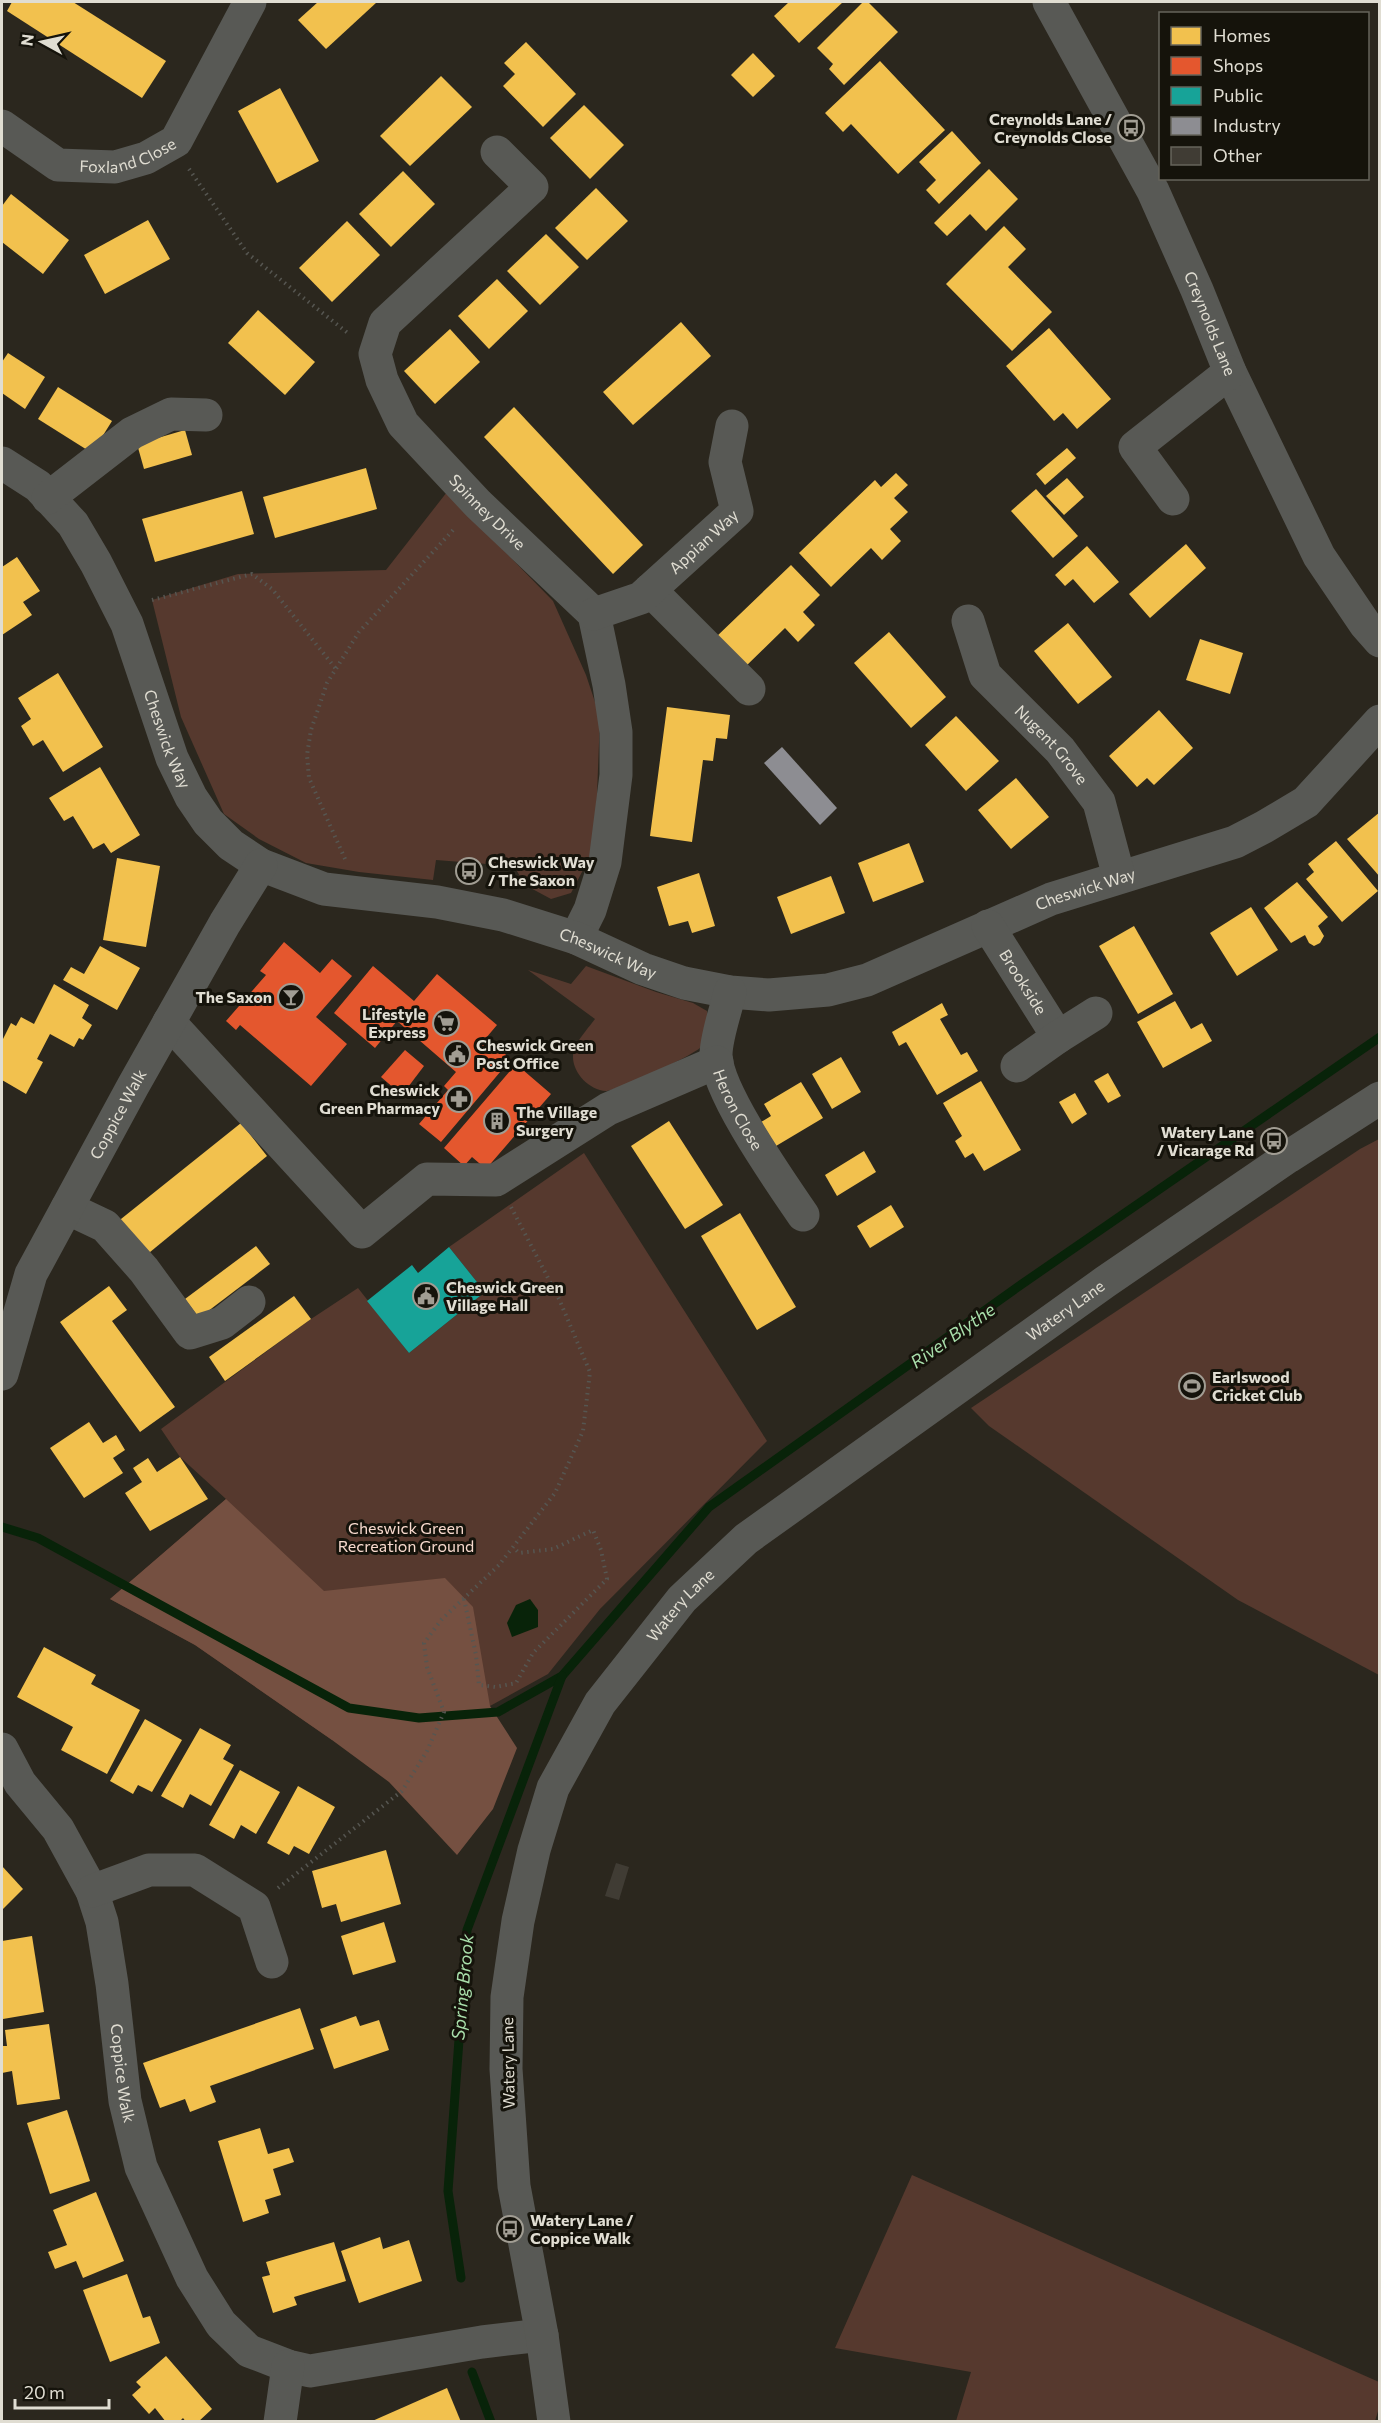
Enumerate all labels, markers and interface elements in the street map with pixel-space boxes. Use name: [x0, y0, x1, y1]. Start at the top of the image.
north arrow: [12, 12, 72, 72]
legend: [1159, 12, 1369, 180]
text: Homes: [1213, 24, 1271, 46]
text: N: [16, 33, 37, 47]
text: Shops: [1213, 54, 1263, 76]
text: Public: [1213, 84, 1263, 106]
place label: Creynolds Lane / Creynolds Close: [989, 109, 1113, 146]
bus stop icon: Creynolds Lane / Creynolds Close: [1116, 113, 1146, 143]
text: Industry: [1213, 114, 1281, 136]
street label: Foxland Close: [79, 133, 179, 176]
text: Other: [1213, 144, 1262, 166]
street label: Creynolds Lane: [1181, 268, 1240, 378]
street label: Spinney Drive: [446, 470, 530, 553]
street label: Appian Way: [665, 505, 742, 577]
street label: Cheswick Way: [141, 687, 195, 791]
street label: Nugent Grove: [1011, 701, 1092, 788]
place label: Cheswick Way / The Saxon: [488, 852, 595, 889]
bus stop icon: Cheswick Way / The Saxon: [454, 856, 484, 886]
street label: Cheswick Way: [1032, 863, 1138, 914]
street label: Cheswick Way: [557, 923, 659, 982]
street label: Brookside: [996, 945, 1051, 1018]
bar icon: The Saxon: [276, 982, 306, 1012]
place label: The Saxon: [195, 987, 272, 1006]
place label: Lifestyle Express: [362, 1004, 426, 1041]
supermarket icon: Lifestyle Express: [431, 1008, 461, 1038]
place label: Cheswick Green Post Office: [476, 1035, 594, 1072]
public building icon: Cheswick Green Post Office: [442, 1039, 472, 1069]
street label: Coppice Walk: [85, 1065, 150, 1162]
street label: Heron Close: [710, 1066, 767, 1153]
place label: Cheswick Green Pharmacy: [319, 1080, 441, 1117]
pharmacy icon: Cheswick Green Pharmacy: [444, 1084, 474, 1114]
place label: The Village Surgery: [516, 1102, 597, 1139]
building icon: The Village Surgery: [482, 1106, 512, 1136]
place label: Watery Lane / Vicarage Rd: [1157, 1122, 1254, 1159]
bus stop icon: Watery Lane / Vicarage Rd: [1259, 1126, 1289, 1156]
street label: Watery Lane: [1022, 1276, 1108, 1344]
place label: Cheswick Green Village Hall: [446, 1277, 564, 1314]
public building icon: Cheswick Green Village Hall: [411, 1281, 441, 1311]
water label: River Blythe: [906, 1298, 1000, 1372]
place label: Earlswood Cricket Club: [1212, 1367, 1303, 1404]
sports icon: Earlswood Cricket Club: [1177, 1371, 1207, 1401]
park label: Cheswick Green Recreation Ground: [338, 1518, 474, 1555]
street label: Watery Lane: [642, 1564, 717, 1645]
water label: Spring Brook: [446, 1932, 478, 2041]
street label: Watery Lane: [497, 2017, 518, 2109]
street label: Coppice Walk: [107, 2023, 140, 2125]
place label: Watery Lane / Coppice Walk: [530, 2210, 634, 2247]
bus stop icon: Watery Lane / Coppice Walk: [495, 2214, 525, 2244]
scale bar: [15, 2372, 110, 2410]
text: 20 m: [24, 2381, 65, 2403]

